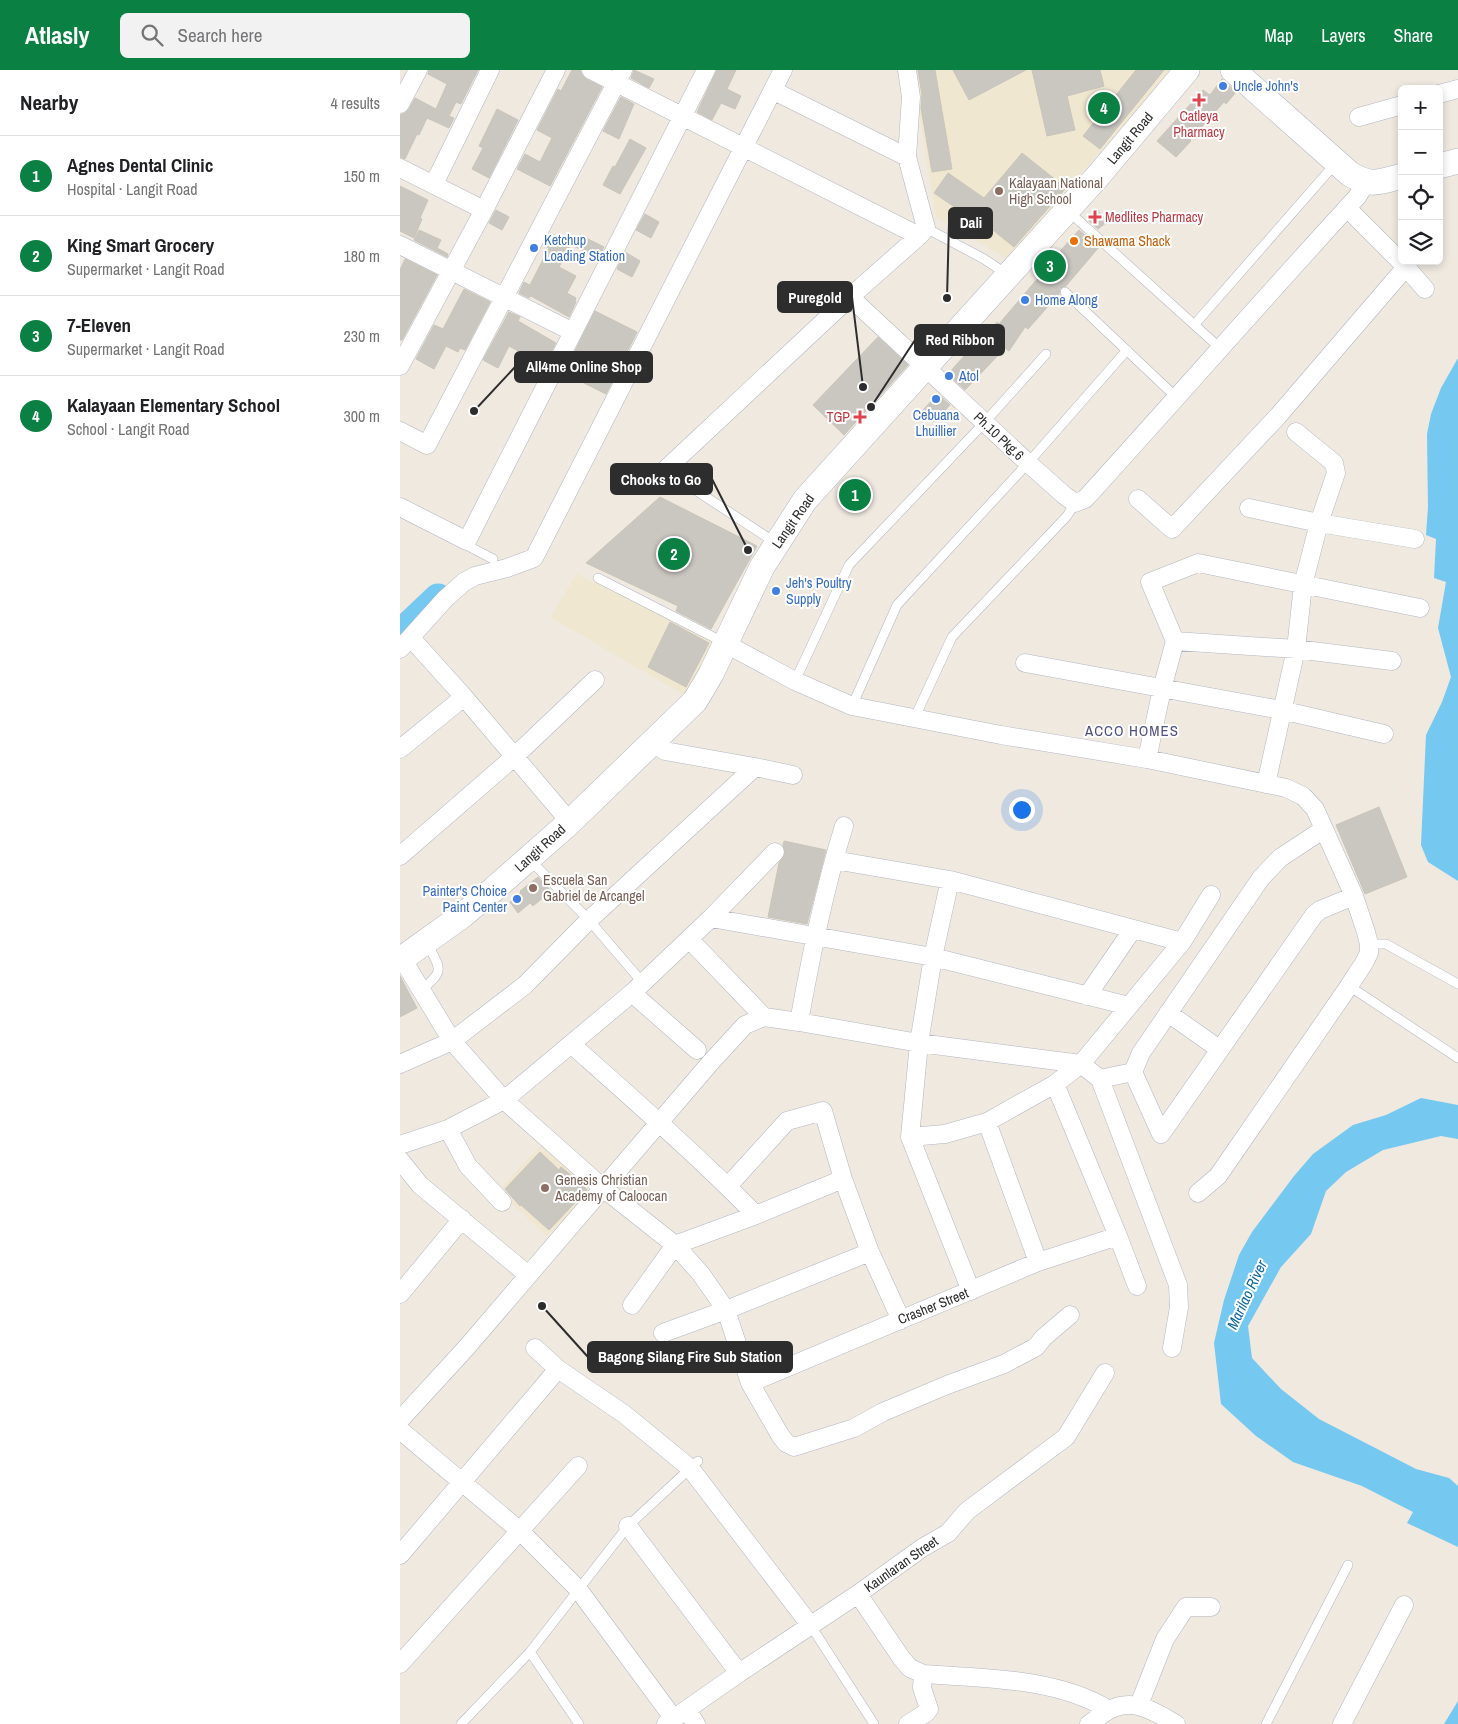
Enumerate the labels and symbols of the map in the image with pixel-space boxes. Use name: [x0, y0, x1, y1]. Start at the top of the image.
place label: Uncle John's: [1233, 77, 1299, 95]
marker: Uncle John's: [1217, 80, 1229, 92]
pin: 4: [1088, 89, 1120, 127]
marker: Catleya Pharmacy: [1193, 94, 1205, 106]
place label: Catleya Pharmacy: [1173, 107, 1225, 141]
street label: Langit Road: [1103, 108, 1157, 168]
place label: Kalayaan National High School: [1009, 174, 1103, 208]
marker: Kalayaan National High School: [993, 185, 1005, 197]
callout: Dali: [949, 208, 992, 238]
place label: Medlites Pharmacy: [1105, 208, 1204, 226]
marker: Medlites Pharmacy: [1089, 211, 1101, 223]
text: Dali: [960, 212, 982, 233]
place label: Ketchup Loading Station: [544, 231, 625, 265]
place label: Shawama Shack: [1084, 232, 1170, 250]
marker: Shawama Shack: [1068, 235, 1080, 247]
marker: Ketchup Loading Station: [528, 242, 540, 254]
pin: 3: [1034, 247, 1066, 285]
callout: Puregold: [778, 282, 852, 312]
text: Puregold: [788, 287, 842, 308]
place label: Home Along: [1035, 291, 1098, 309]
marker: Home Along: [1019, 294, 1031, 306]
callout: Red Ribbon: [915, 325, 1004, 355]
text: Red Ribbon: [925, 329, 995, 350]
callout: All4me Online Shop: [515, 352, 652, 382]
text: All4me Online Shop: [526, 356, 642, 377]
place label: Atol: [958, 367, 979, 385]
marker: Atol: [943, 370, 955, 382]
marker: Cebuana Lhuillier: [930, 393, 942, 405]
place label: Cebuana Lhuillier: [913, 406, 960, 440]
place label: TGP: [826, 408, 850, 426]
street label: Ph.10 Pkg.6: [970, 408, 1028, 464]
marker: TGP: [854, 411, 866, 423]
callout: Chooks to Go: [611, 464, 712, 494]
text: Chooks to Go: [621, 469, 701, 490]
pin: 1: [839, 476, 871, 514]
street label: Langit Road: [768, 490, 818, 552]
pin: 2: [658, 535, 690, 573]
place label: Jeh's Poultry Supply: [786, 574, 852, 608]
marker: Jeh's Poultry Supply: [770, 585, 782, 597]
district label: ACCO HOMES: [1084, 720, 1179, 741]
your location: [1009, 797, 1035, 823]
street label: Langit Road: [511, 820, 569, 876]
place label: Escuela San Gabriel de Arcangel: [543, 871, 644, 905]
place label: Painter's Choice Paint Center: [422, 882, 507, 916]
marker: Escuela San Gabriel de Arcangel: [527, 882, 539, 894]
marker: Painter's Choice Paint Center: [511, 893, 523, 905]
place label: Genesis Christian Academy of Caloocan: [554, 1171, 667, 1205]
marker: Genesis Christian Academy of Caloocan: [539, 1182, 551, 1194]
water label: Marilao River: [1221, 1256, 1272, 1333]
street label: Crasher Street: [895, 1284, 971, 1328]
callout: Bagong Silang Fire Sub Station: [588, 1342, 792, 1372]
text: Bagong Silang Fire Sub Station: [598, 1346, 782, 1367]
street label: Kaunlaran Street: [861, 1532, 941, 1596]

